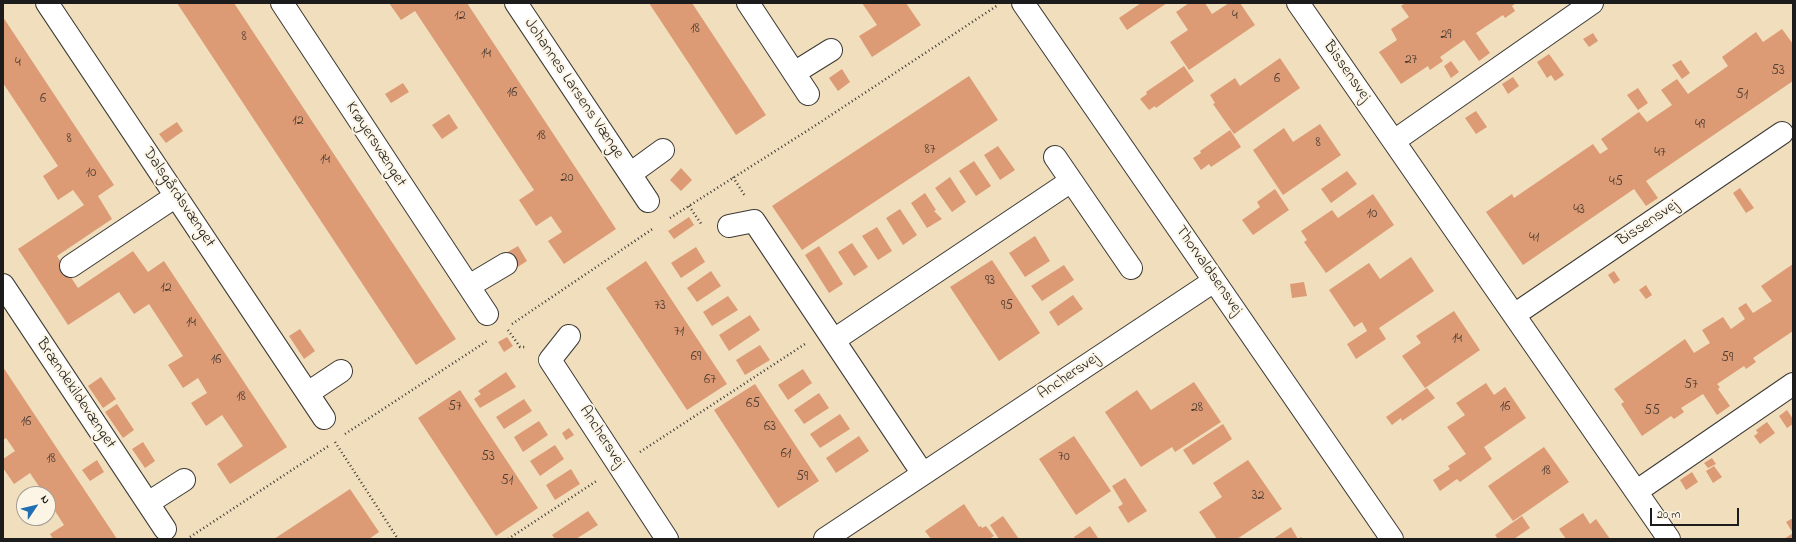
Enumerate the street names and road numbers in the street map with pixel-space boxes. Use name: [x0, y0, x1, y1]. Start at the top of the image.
street label: Johannes Larsens Vænge: [519, 15, 627, 163]
street label: Bissensvej: [1318, 38, 1374, 106]
street label: Krøyersvænget: [340, 99, 410, 191]
street label: Dalsgårdsvænget: [137, 144, 219, 252]
street label: Bissensvej: [1614, 196, 1682, 252]
street label: Thorvaldsensvej: [1170, 223, 1246, 319]
street label: Brændekildevænget: [31, 335, 119, 453]
street label: Anchersvej: [1035, 350, 1103, 404]
street label: Anchersvej: [574, 403, 628, 471]

